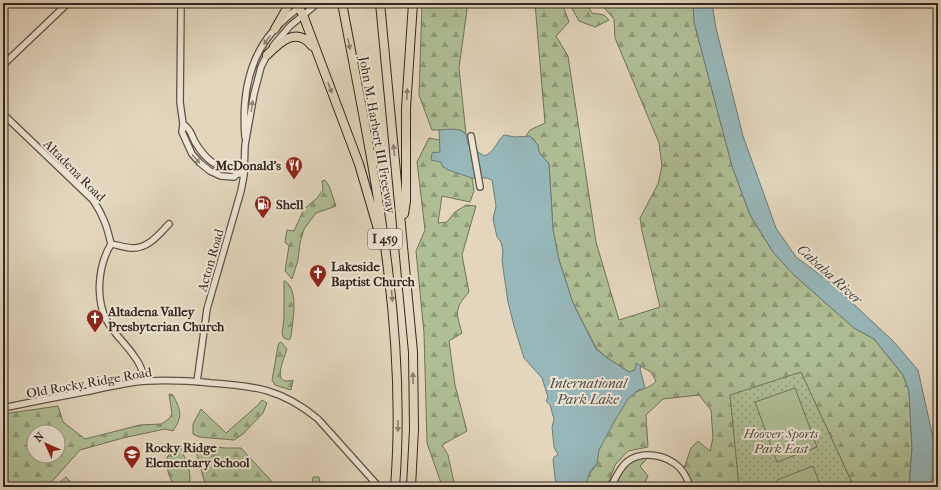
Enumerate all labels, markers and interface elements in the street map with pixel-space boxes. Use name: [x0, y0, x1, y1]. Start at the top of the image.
one-way arrow: [263, 34, 271, 45]
one-way arrow: [347, 38, 353, 50]
street label: John M. Harbert III Freeway: [356, 54, 399, 216]
one-way arrow: [328, 83, 334, 95]
one-way arrow: [404, 87, 410, 100]
one-way arrow: [249, 100, 255, 112]
street label: Altadena Road: [40, 136, 109, 205]
one-way arrow: [391, 144, 398, 156]
one-way arrow: [192, 153, 201, 164]
restaurant icon: McDonald's: [284, 155, 304, 180]
place label: McDonald's: [215, 158, 281, 173]
fuel station icon: Shell: [253, 194, 273, 219]
place label: Shell: [276, 197, 304, 212]
street label: Acton Road: [194, 226, 227, 294]
road number: I 459: [368, 229, 402, 249]
water label: Cahaba River: [794, 241, 867, 309]
place label: Lakeside Baptist Church: [331, 259, 416, 290]
church icon: Lakeside Baptist Church: [308, 263, 328, 288]
one-way arrow: [388, 290, 395, 302]
place label: Altadena Valley Presbyterian Church: [107, 304, 225, 335]
church icon: Altadena Valley Presbyterian Church: [85, 308, 105, 333]
street label: Old Rocky Ridge Road: [25, 364, 154, 401]
one-way arrow: [410, 371, 416, 384]
water label: International Park Lake: [548, 375, 628, 408]
one-way arrow: [395, 420, 401, 433]
north arrow: [26, 424, 66, 464]
park label: Hoover Sports Park East: [743, 426, 819, 456]
text: N: [32, 429, 47, 445]
place label: Rocky Ridge Elementary School: [145, 440, 250, 471]
school or university icon: Rocky Ridge Elementary School: [122, 444, 142, 469]

